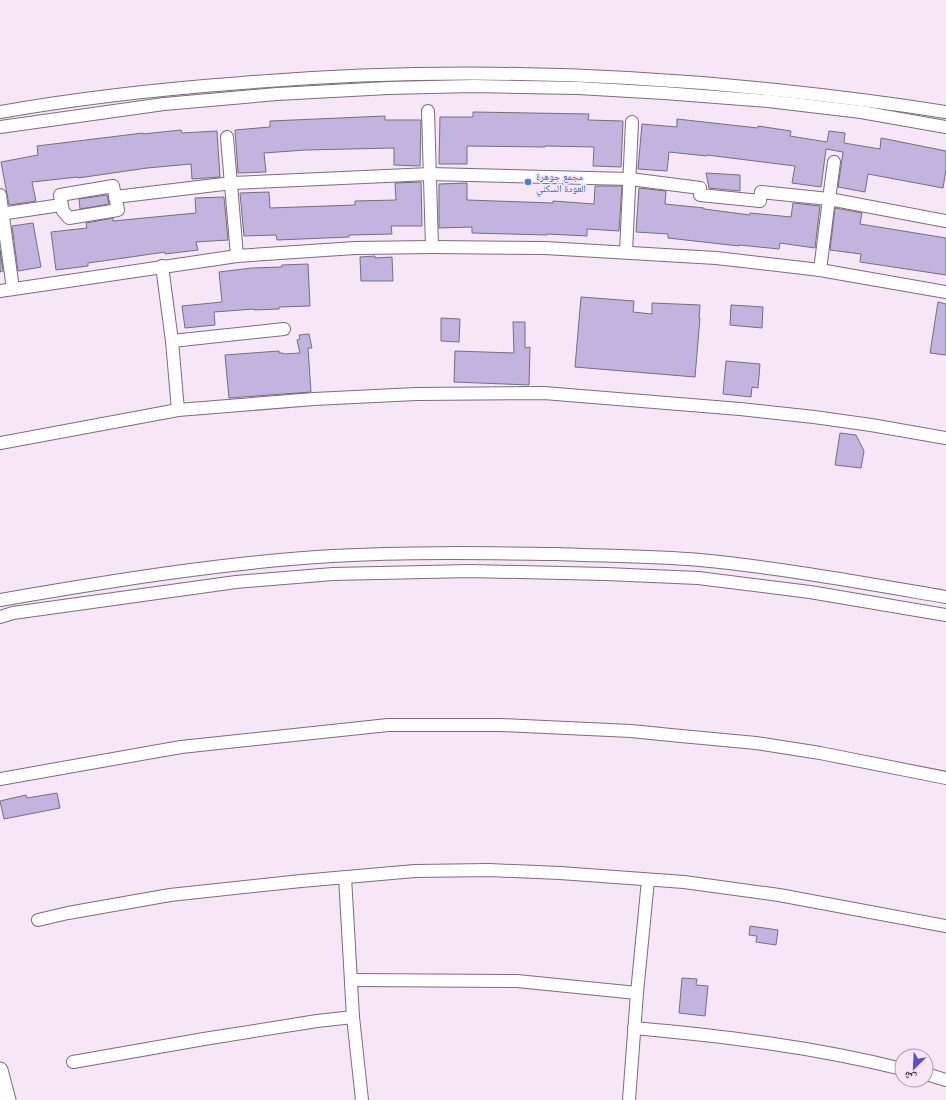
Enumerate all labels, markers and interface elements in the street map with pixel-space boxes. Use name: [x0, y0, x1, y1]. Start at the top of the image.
place label: مجمع جوهرة العودة السكني: [536, 171, 586, 197]
marker: مجمع جوهرة العودة السكني: [523, 177, 533, 187]
north arrow: [894, 1048, 934, 1088]
text: ش: [902, 1067, 919, 1085]

